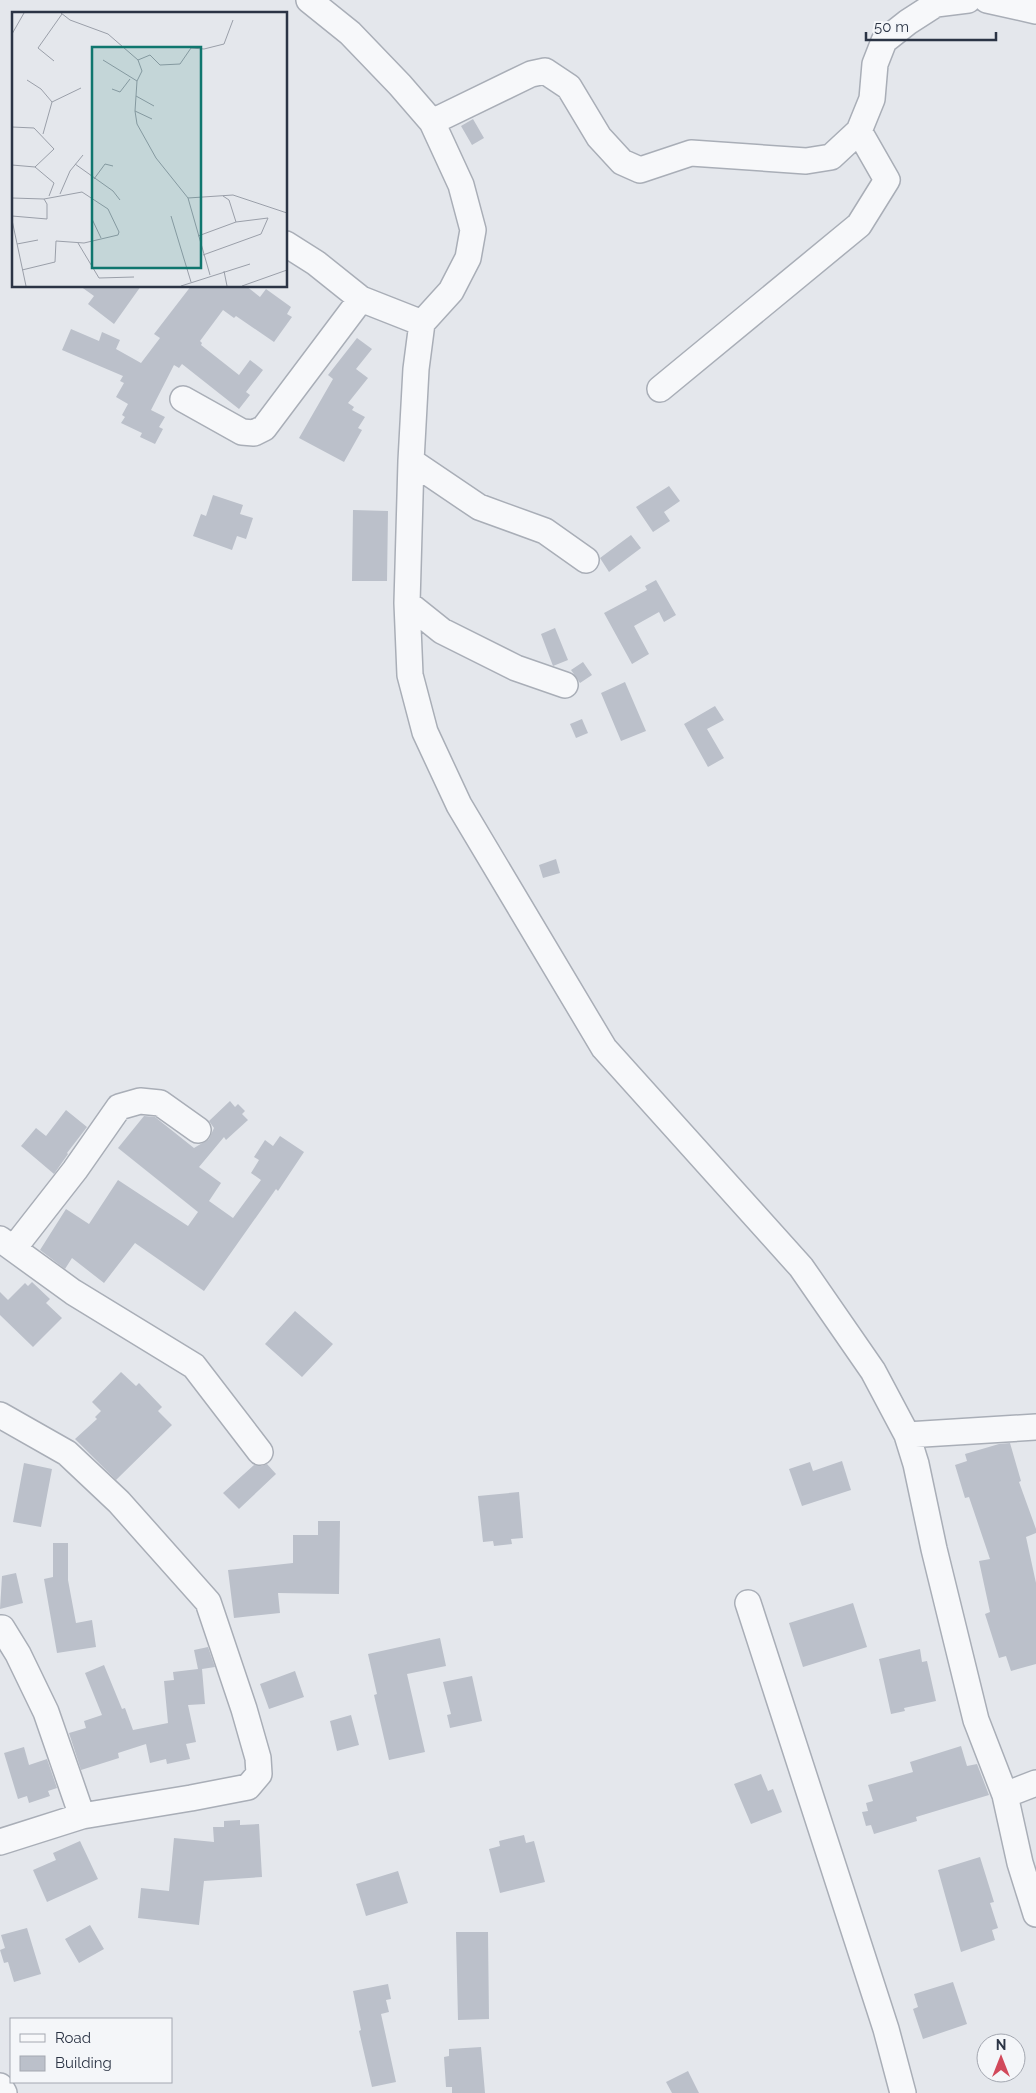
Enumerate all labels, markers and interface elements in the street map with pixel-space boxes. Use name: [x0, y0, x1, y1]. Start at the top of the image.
scale bar: [866, 10, 996, 42]
inset map: [12, 12, 288, 288]
text: 50 m: [874, 18, 909, 36]
legend: [10, 2018, 172, 2083]
text: Road: [55, 2029, 91, 2047]
north arrow: [976, 2033, 1026, 2083]
text: N: [996, 2037, 1006, 2053]
text: Building: [55, 2054, 112, 2072]

